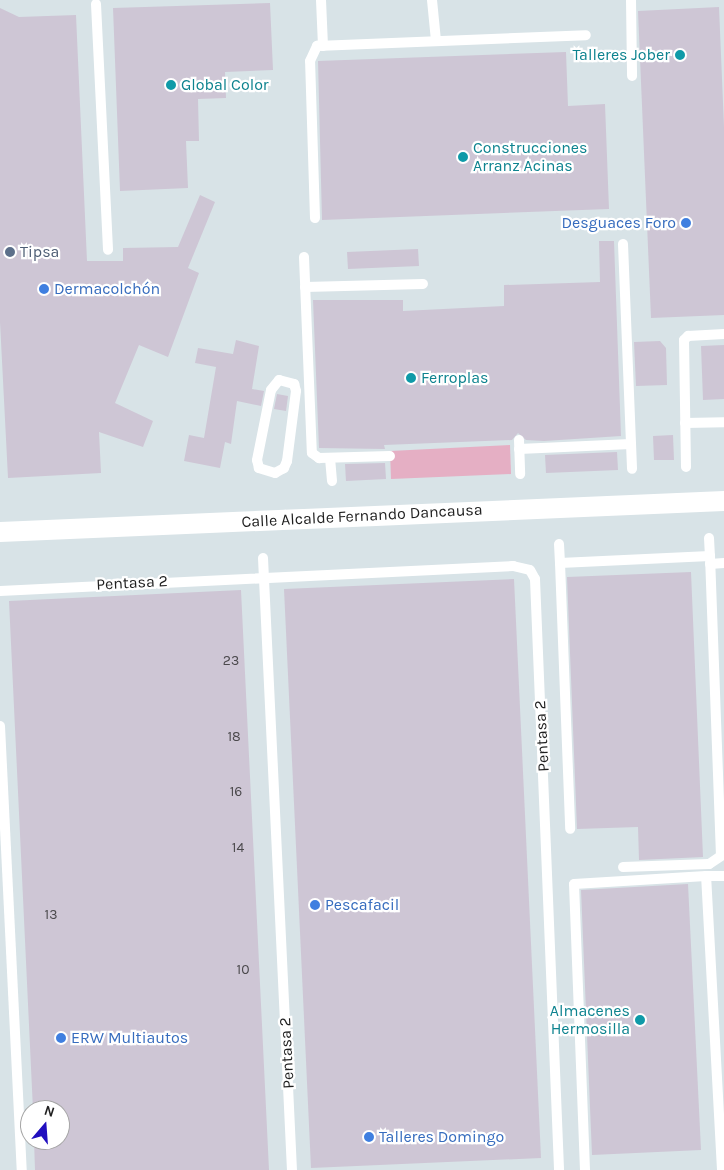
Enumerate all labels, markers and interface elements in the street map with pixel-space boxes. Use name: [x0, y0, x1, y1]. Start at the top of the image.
place label: Talleres Jober: [573, 45, 670, 65]
marker: Talleres Jober: [674, 49, 686, 61]
place label: Global Color: [181, 75, 269, 95]
marker: Global Color: [165, 79, 177, 91]
place label: Construcciones Arranz Acinas: [473, 138, 587, 176]
marker: Construcciones Arranz Acinas: [457, 151, 469, 163]
place label: Desguaces Foro: [561, 213, 676, 233]
marker: Desguaces Foro: [680, 217, 692, 229]
place label: Tipsa: [20, 242, 59, 262]
marker: Tipsa: [4, 246, 16, 258]
place label: Dermacolchón: [54, 279, 160, 299]
marker: Dermacolchón: [38, 283, 50, 295]
place label: Ferroplas: [421, 368, 489, 388]
marker: Ferroplas: [405, 372, 417, 384]
street label: Calle Alcalde Fernando Dancausa: [241, 500, 483, 532]
street label: Pentasa 2: [96, 572, 168, 594]
house number: 23: [223, 653, 239, 669]
street label: Pentasa 2: [531, 700, 553, 772]
house number: 18: [227, 729, 241, 745]
house number: 16: [230, 784, 242, 800]
house number: 14: [232, 840, 244, 856]
place label: Pescafacil: [325, 895, 399, 915]
marker: Pescafacil: [309, 899, 321, 911]
house number: 13: [45, 907, 57, 923]
house number: 10: [237, 962, 249, 978]
place label: Almacenes Hermosilla: [550, 1001, 630, 1039]
marker: Almacenes Hermosilla: [634, 1014, 646, 1026]
street label: Pentasa 2: [276, 1017, 298, 1089]
place label: ERW Multiautos: [71, 1028, 188, 1048]
marker: ERW Multiautos: [55, 1032, 67, 1044]
north arrow: [20, 1100, 70, 1150]
text: N: [42, 1102, 57, 1121]
place label: Talleres Domingo: [379, 1127, 504, 1147]
marker: Talleres Domingo: [363, 1131, 375, 1143]

